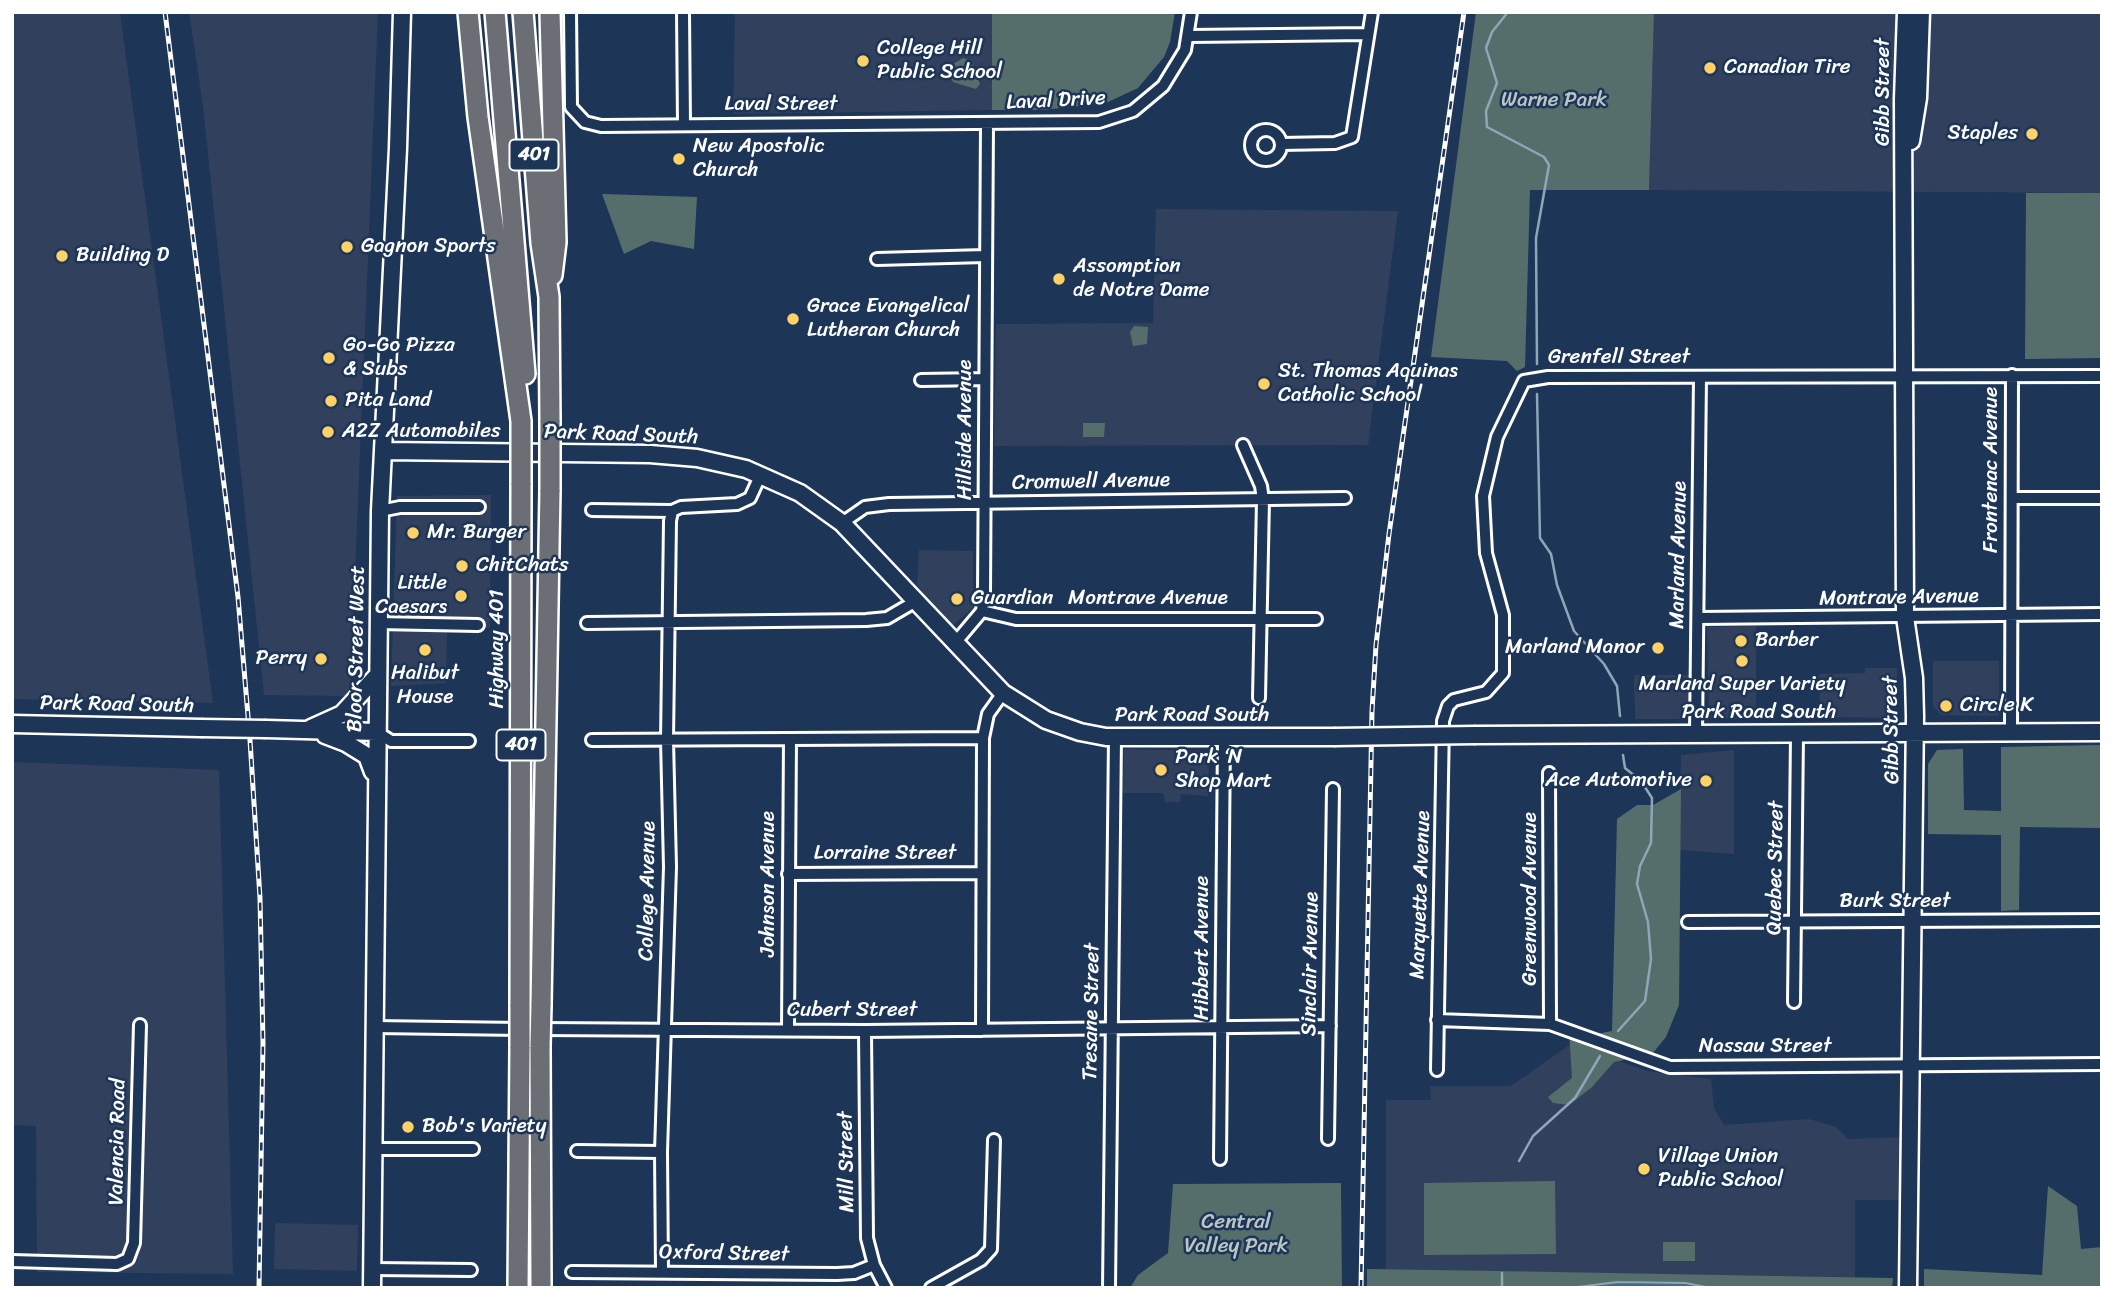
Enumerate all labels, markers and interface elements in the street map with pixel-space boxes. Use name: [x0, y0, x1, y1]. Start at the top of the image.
place label: College Hill Public School: [877, 36, 1002, 86]
street label: Gibb Street: [1871, 38, 1897, 146]
marker: College Hill Public School: [855, 53, 871, 69]
place label: Canadian Tire: [1724, 55, 1851, 81]
marker: Canadian Tire: [1702, 60, 1718, 76]
street label: Laval Drive: [1006, 86, 1106, 116]
park label: Warne Park: [1501, 88, 1607, 114]
street label: Laval Street: [724, 92, 838, 118]
place label: Staples: [1948, 121, 2018, 147]
marker: Staples: [2024, 126, 2040, 142]
place label: New Apostolic Church: [693, 134, 825, 184]
road number: 401: [510, 140, 558, 170]
marker: New Apostolic Church: [671, 151, 687, 167]
place label: Gagnon Sports: [361, 234, 496, 260]
marker: Gagnon Sports: [339, 239, 355, 255]
place label: Building D: [76, 243, 169, 269]
marker: Building D: [54, 248, 70, 264]
place label: Assomption de Notre Dame: [1073, 254, 1210, 304]
marker: Assomption de Notre Dame: [1051, 271, 1067, 287]
place label: Grace Evangelical Lutheran Church: [807, 294, 969, 344]
marker: Grace Evangelical Lutheran Church: [785, 311, 801, 327]
place label: Go-Go Pizza & Subs: [343, 333, 455, 383]
street label: Grenfell Street: [1548, 345, 1690, 371]
marker: Go-Go Pizza & Subs: [321, 350, 337, 366]
place label: St. Thomas Aquinas Catholic School: [1278, 359, 1458, 409]
street label: Hillside Avenue: [953, 360, 979, 500]
marker: St. Thomas Aquinas Catholic School: [1256, 376, 1272, 392]
street label: Frontenac Avenue: [1979, 387, 2005, 553]
place label: Pita Land: [345, 388, 431, 414]
marker: Pita Land: [323, 393, 339, 409]
place label: A2Z Automobiles: [342, 419, 501, 445]
street label: Park Road South: [543, 420, 699, 450]
marker: A2Z Automobiles: [320, 424, 336, 440]
street label: Cromwell Avenue: [1012, 468, 1170, 496]
street label: Marland Avenue: [1665, 481, 1693, 629]
place label: Mr. Burger: [427, 520, 526, 546]
marker: Mr. Burger: [405, 525, 421, 541]
place label: ChitChats: [476, 553, 569, 579]
marker: ChitChats: [454, 558, 470, 574]
street label: Bloor Street West: [343, 565, 371, 733]
place label: Little Caesars: [375, 571, 447, 621]
street label: Montrave Avenue: [1819, 584, 1979, 612]
place label: Guardian: [971, 586, 1053, 612]
street label: Montrave Avenue: [1068, 586, 1228, 612]
marker: Little Caesars: [453, 588, 469, 604]
street label: Highway 401: [485, 589, 511, 709]
marker: Guardian: [949, 591, 965, 607]
place label: Barber: [1755, 628, 1818, 654]
marker: Barber: [1733, 633, 1749, 649]
place label: Marland Manor: [1505, 635, 1644, 661]
marker: Marland Manor: [1650, 640, 1666, 656]
marker: Halibut House: [417, 642, 433, 658]
place label: Perry: [255, 646, 307, 672]
marker: Perry: [313, 651, 329, 667]
marker: Marland Super Variety: [1734, 653, 1750, 669]
place label: Halibut House: [391, 661, 459, 711]
place label: Marland Super Variety: [1638, 672, 1846, 698]
street label: Gibb Street: [1878, 676, 1906, 784]
street label: Park Road South: [40, 691, 194, 719]
place label: Circle K: [1960, 693, 2033, 719]
marker: Circle K: [1938, 698, 1954, 714]
street label: Park Road South: [1682, 700, 1836, 726]
street label: Park Road South: [1115, 703, 1269, 729]
road number: 401: [496, 730, 546, 760]
place label: Park ‘N Shop Mart: [1175, 745, 1272, 795]
marker: Park ‘N Shop Mart: [1153, 762, 1169, 778]
place label: Ace Automotive: [1545, 768, 1692, 794]
marker: Ace Automotive: [1698, 773, 1714, 789]
street label: Quebec Street: [1762, 801, 1790, 935]
street label: Marquette Avenue: [1405, 810, 1437, 980]
street label: Johnson Avenue: [756, 811, 782, 957]
street label: Greenwood Avenue: [1518, 812, 1544, 986]
street label: College Avenue: [634, 821, 662, 961]
street label: Lorraine Street: [814, 841, 956, 867]
street label: Hibbert Avenue: [1190, 876, 1216, 1020]
street label: Burk Street: [1840, 889, 1950, 915]
street label: Sinclair Avenue: [1297, 892, 1325, 1036]
street label: Tresane Street: [1078, 943, 1106, 1081]
street label: Cubert Street: [787, 998, 917, 1024]
street label: Nassau Street: [1699, 1034, 1831, 1060]
street label: Valencia Road: [104, 1078, 132, 1206]
street label: Mill Street: [834, 1111, 860, 1213]
place label: Bob's Variety: [422, 1114, 546, 1140]
marker: Bob's Variety: [400, 1119, 416, 1135]
place label: Village Union Public School: [1658, 1144, 1783, 1194]
marker: Village Union Public School: [1636, 1161, 1652, 1177]
park label: Central Valley Park: [1184, 1210, 1288, 1260]
street label: Oxford Street: [659, 1240, 789, 1268]

